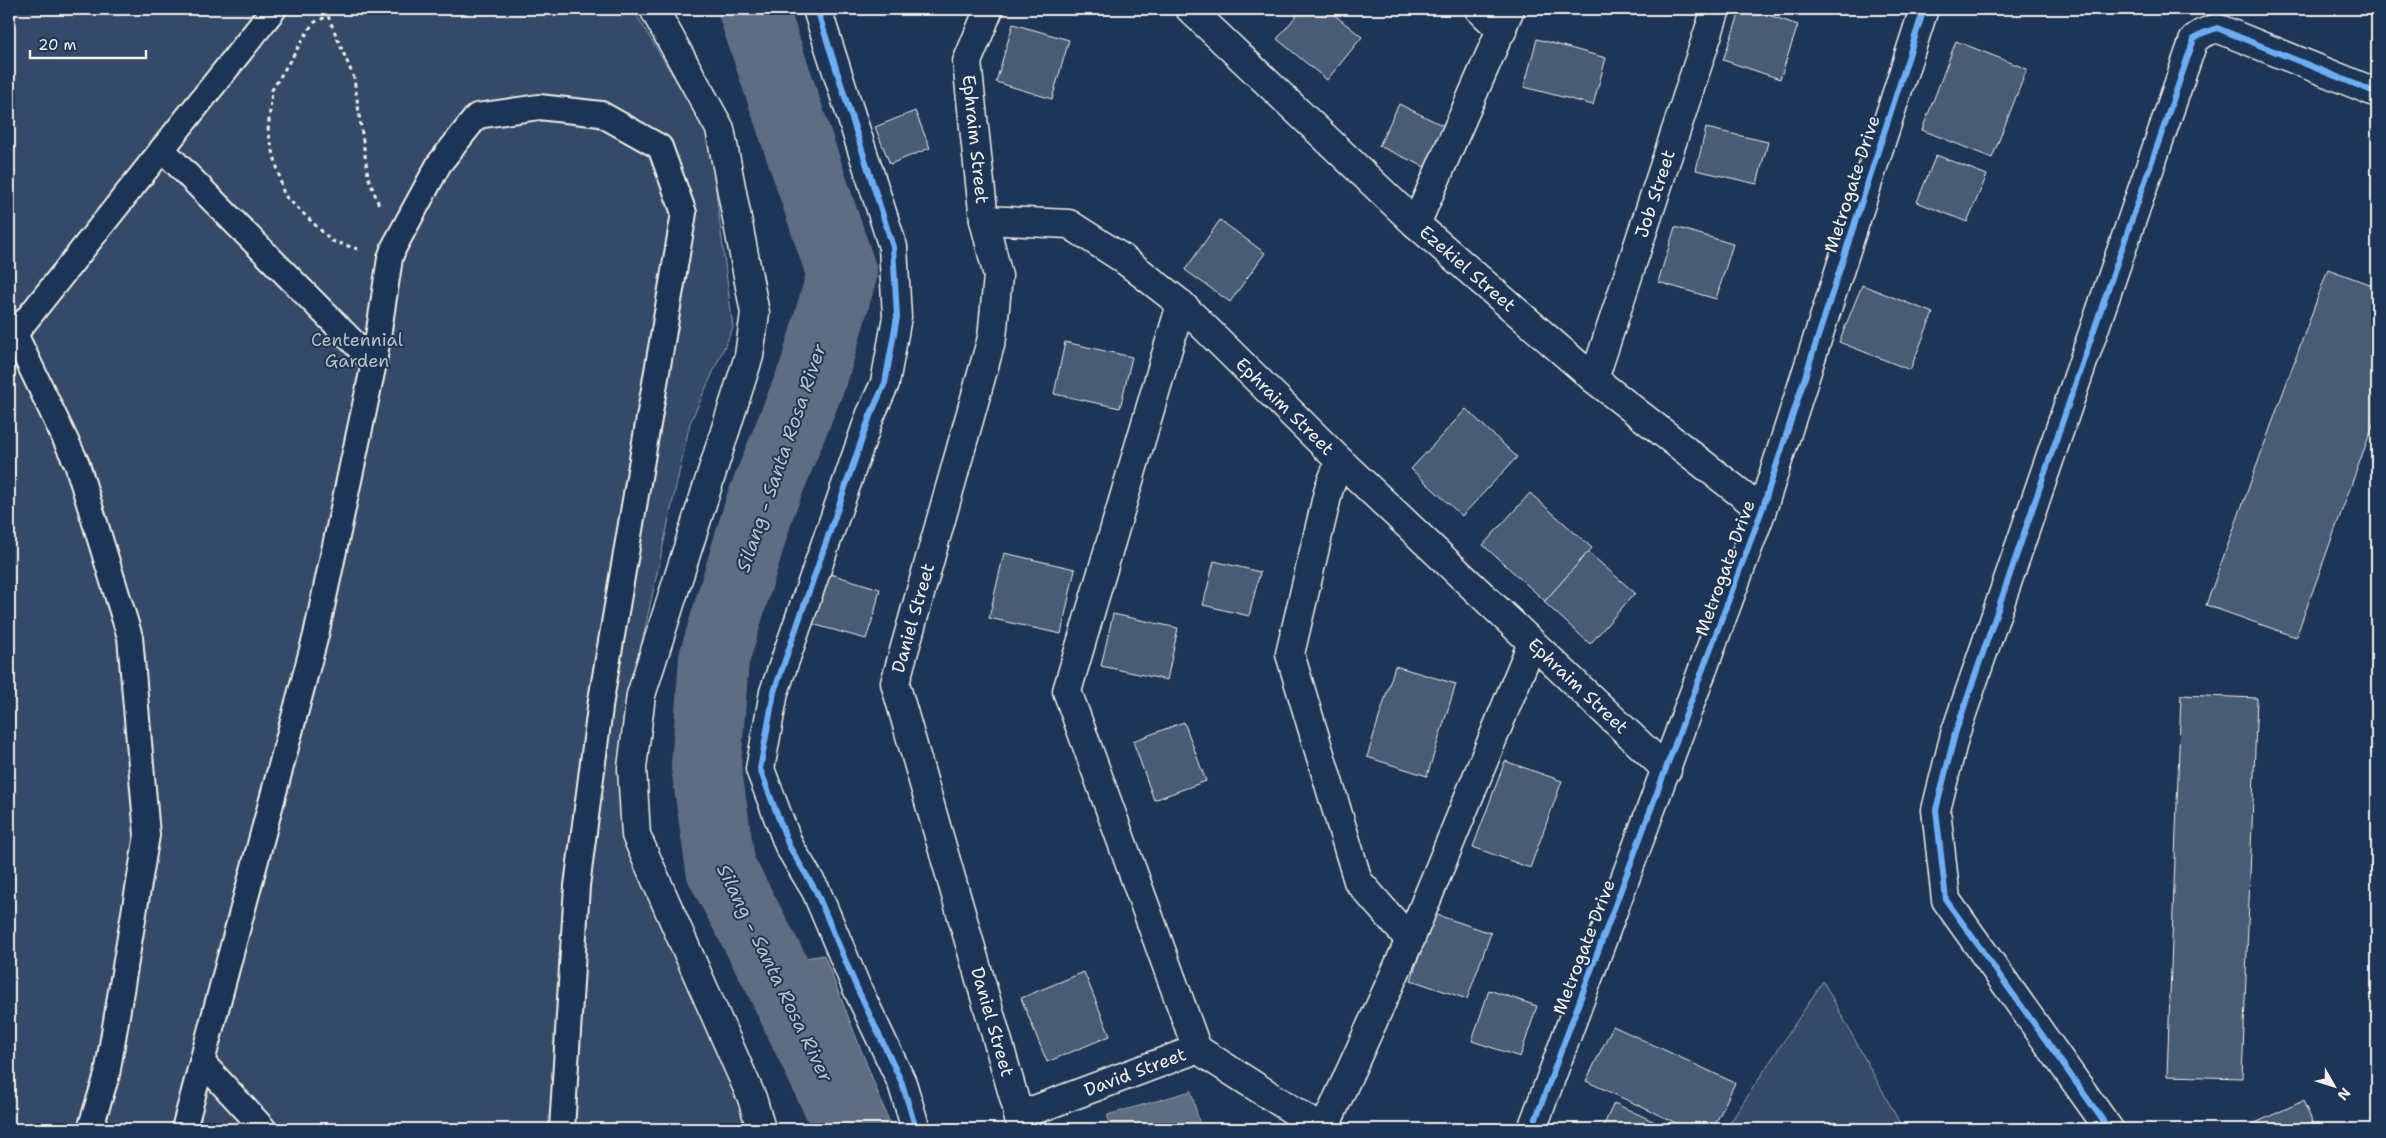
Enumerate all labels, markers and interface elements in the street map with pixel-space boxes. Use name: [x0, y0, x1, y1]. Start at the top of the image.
scale bar: [30, 28, 146, 60]
text: 20 m: [38, 35, 77, 55]
street label: Ephraim Street: [956, 73, 994, 205]
street label: Metrogate Drive: [1818, 112, 1886, 256]
street label: Job Street: [1629, 147, 1681, 241]
street label: Ezekiel Street: [1414, 220, 1521, 317]
park label: Centennial Garden: [311, 328, 404, 373]
water label: Silang - Santa Rosa River: [730, 340, 832, 575]
street label: Ephraim Street: [1230, 352, 1339, 461]
street label: Metrogate Drive: [1689, 497, 1761, 639]
street label: Daniel Street: [886, 560, 940, 676]
street label: Ephraim Street: [1523, 633, 1633, 739]
water label: Silang - Santa Rosa River: [711, 860, 839, 1087]
street label: Metrogate Drive: [1547, 876, 1621, 1018]
street label: Daniel Street: [965, 964, 1019, 1080]
street label: David Street: [1081, 1042, 1190, 1102]
north arrow: [2308, 1060, 2358, 1110]
text: N: [2334, 1084, 2355, 1104]

